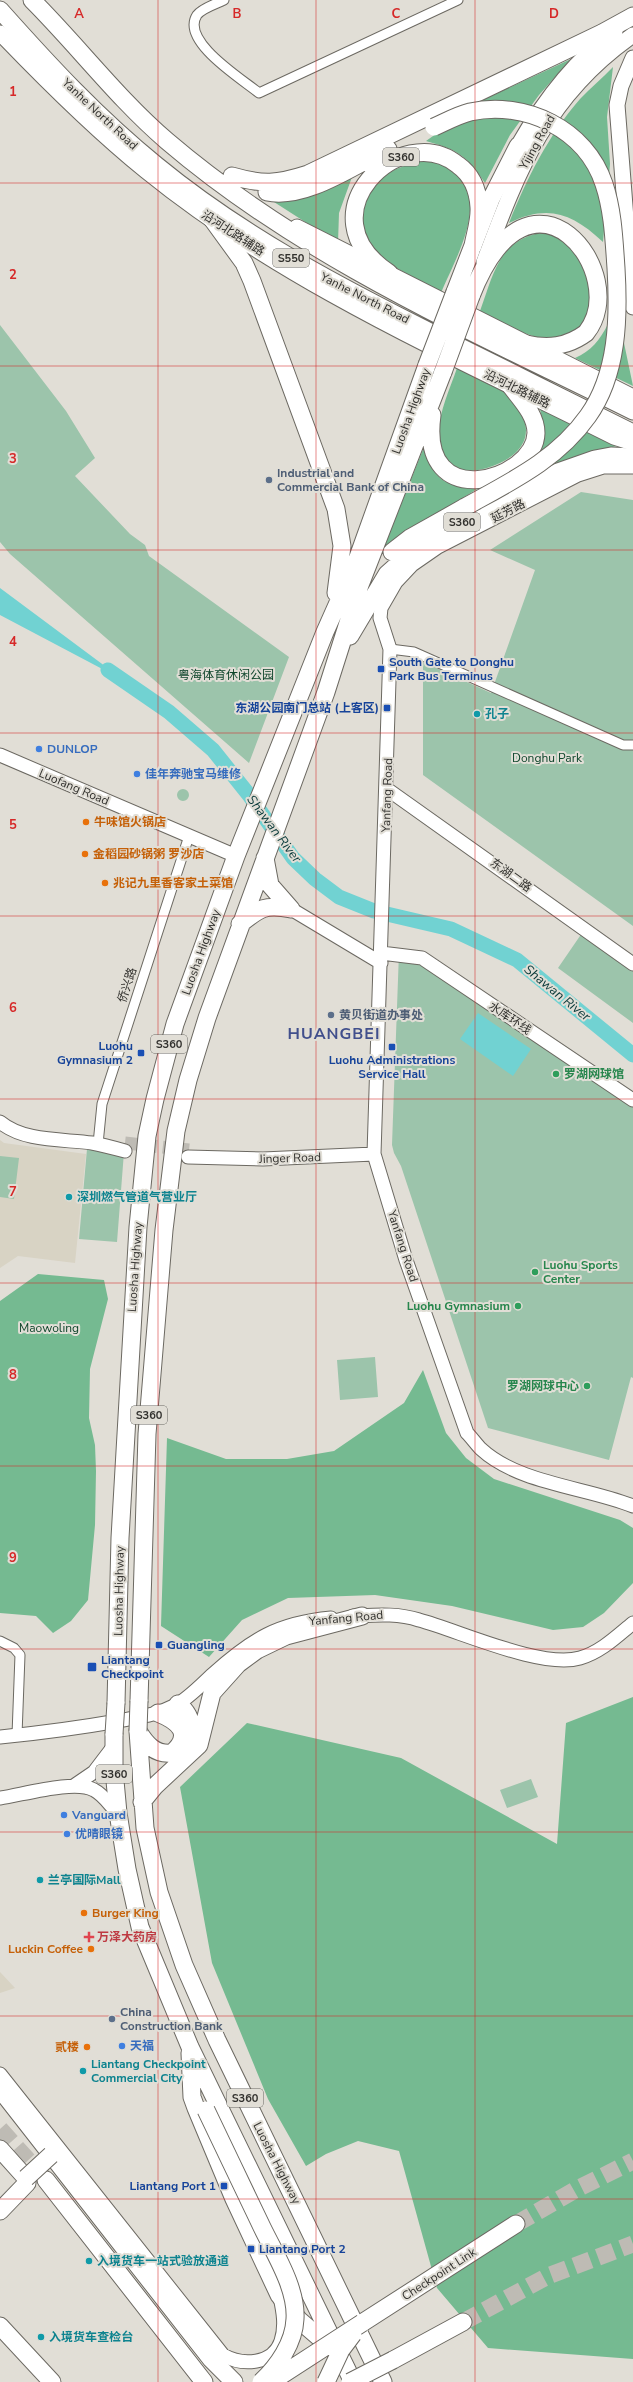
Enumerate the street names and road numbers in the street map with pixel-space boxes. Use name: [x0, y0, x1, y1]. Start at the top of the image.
street label: Yanhe North Road: [58, 74, 141, 153]
street label: Yijing Road: [515, 112, 559, 173]
road number: S360: [383, 148, 419, 166]
street label: 沿河北路辅路: [198, 207, 268, 259]
road number: S550: [273, 249, 309, 267]
street label: Yanhe North Road: [317, 268, 412, 327]
street label: Luosha Highway: [388, 365, 434, 456]
street label: 沿河北路辅路: [481, 366, 553, 412]
street label: 延芳路: [488, 496, 528, 526]
road number: S360: [444, 513, 480, 531]
street label: Yanfang Road: [378, 757, 396, 834]
street label: Luofang Road: [36, 765, 112, 809]
street label: 东湖二路: [487, 854, 535, 896]
street label: Luosha Highway: [178, 906, 224, 997]
street label: 侨兴路: [114, 965, 140, 1005]
street label: 水库环线: [486, 998, 534, 1038]
road number: S360: [151, 1035, 187, 1053]
street label: Jinger Road: [258, 1149, 321, 1167]
street label: Yanfang Road: [384, 1207, 422, 1284]
street label: Luosha Highway: [124, 1221, 146, 1312]
road number: S360: [131, 1406, 167, 1424]
street label: Luosha Highway: [110, 1545, 128, 1636]
street label: Yanfang Road: [307, 1607, 384, 1629]
road number: S360: [96, 1765, 132, 1783]
road number: S360: [227, 2089, 263, 2107]
street label: Luosha Highway: [249, 2119, 305, 2207]
street label: Checkpoint Link: [399, 2243, 480, 2304]

